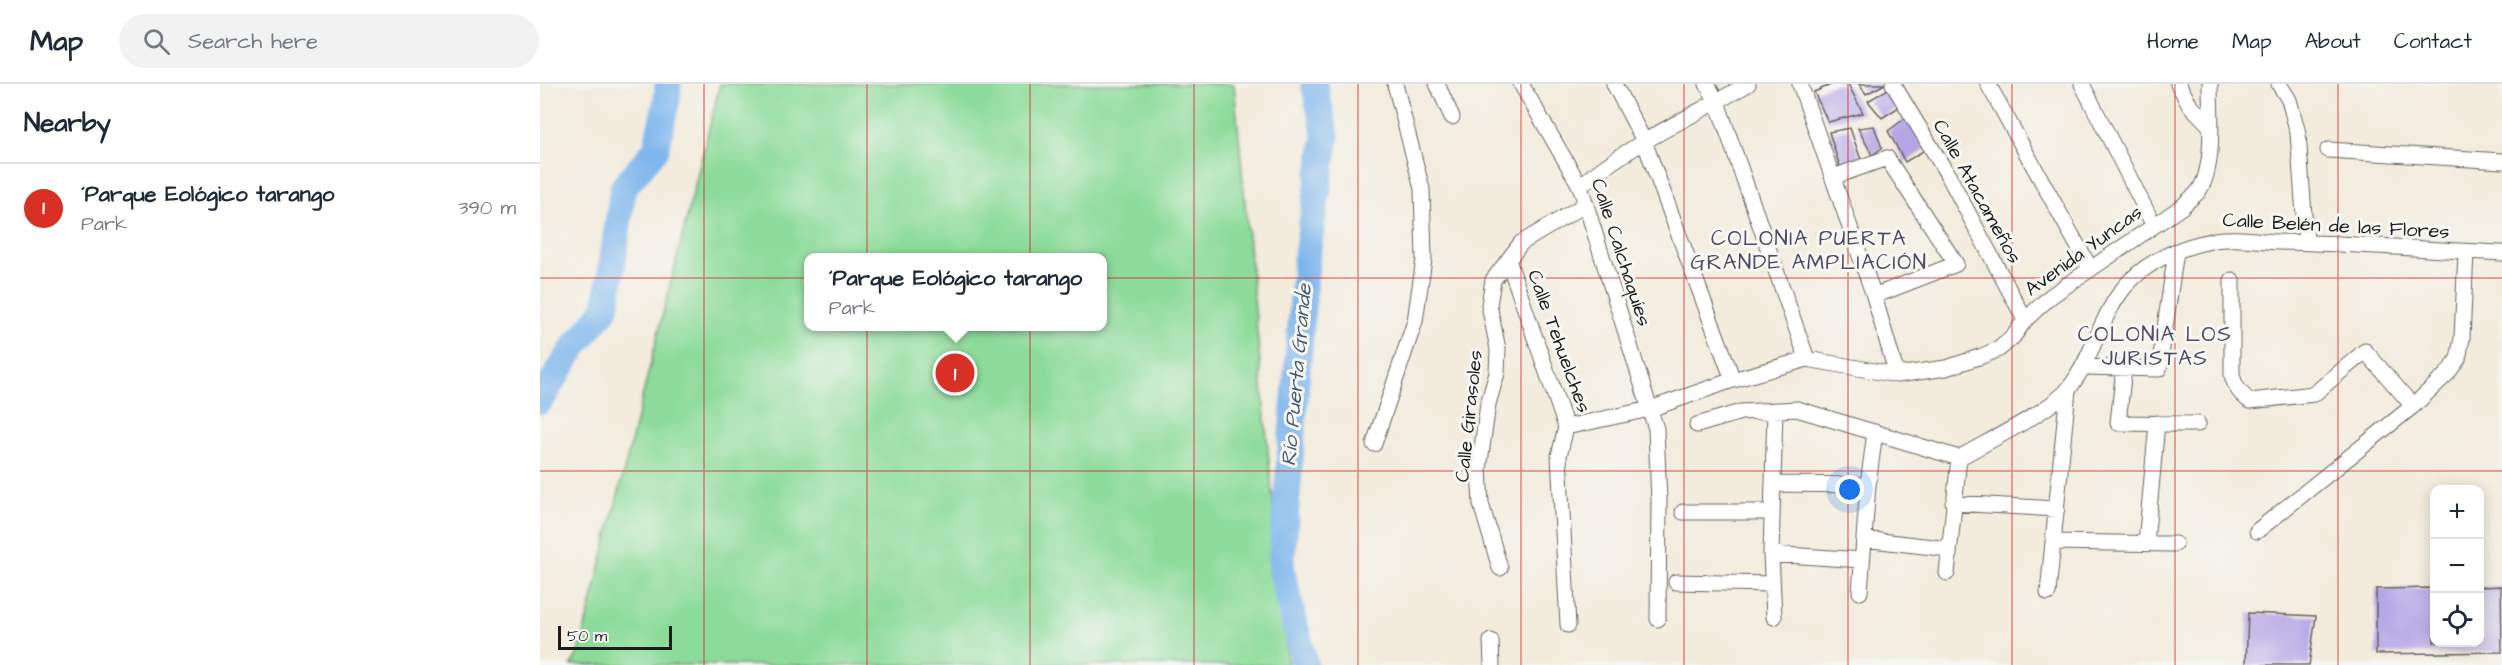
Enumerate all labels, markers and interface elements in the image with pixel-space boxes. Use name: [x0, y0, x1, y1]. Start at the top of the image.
search box: [119, 14, 539, 68]
text: Map: [30, 22, 83, 61]
icon: search: [140, 25, 173, 58]
text: Search here: [188, 26, 318, 57]
text: Home: [2147, 27, 2199, 56]
text: Map: [2232, 27, 2272, 56]
text: About: [2305, 27, 2361, 56]
text: Contact: [2394, 27, 2472, 56]
text: Nearby: [24, 105, 111, 141]
street label: Calle Atacameños: [1926, 114, 2028, 269]
street label: Calle Calchaquíes: [1584, 175, 1658, 330]
text: ´Parque Eológico tarango: [81, 179, 334, 210]
text: 1: [42, 194, 45, 222]
text: 390 m: [458, 194, 516, 222]
street label: Avenida Yuncas: [2019, 199, 2148, 303]
street label: Calle Belén de las Flores: [2222, 206, 2450, 246]
text: Park: [81, 210, 127, 238]
district label: COLONIA PUERTA GRANDE AMPLIACIÓN: [1691, 224, 1927, 277]
popup: [804, 253, 1107, 331]
text: ´Parque Eológico tarango: [829, 263, 1082, 294]
street label: Calle Tehuelches: [1520, 266, 1598, 417]
water label: Río Puerta Grande: [1274, 281, 1319, 467]
text: Park: [829, 294, 875, 322]
district label: COLONIA LOS JURISTAS: [2078, 320, 2232, 373]
street label: Calle Girasoles: [1448, 349, 1490, 484]
pin: 1: [936, 350, 974, 396]
your location: [1835, 475, 1864, 504]
map controls: [2430, 485, 2484, 647]
button: +: [2430, 485, 2484, 539]
button: −: [2430, 539, 2484, 593]
button: locate: [2430, 593, 2484, 647]
scale bar: [558, 623, 672, 650]
text: 50 m: [567, 625, 607, 647]

